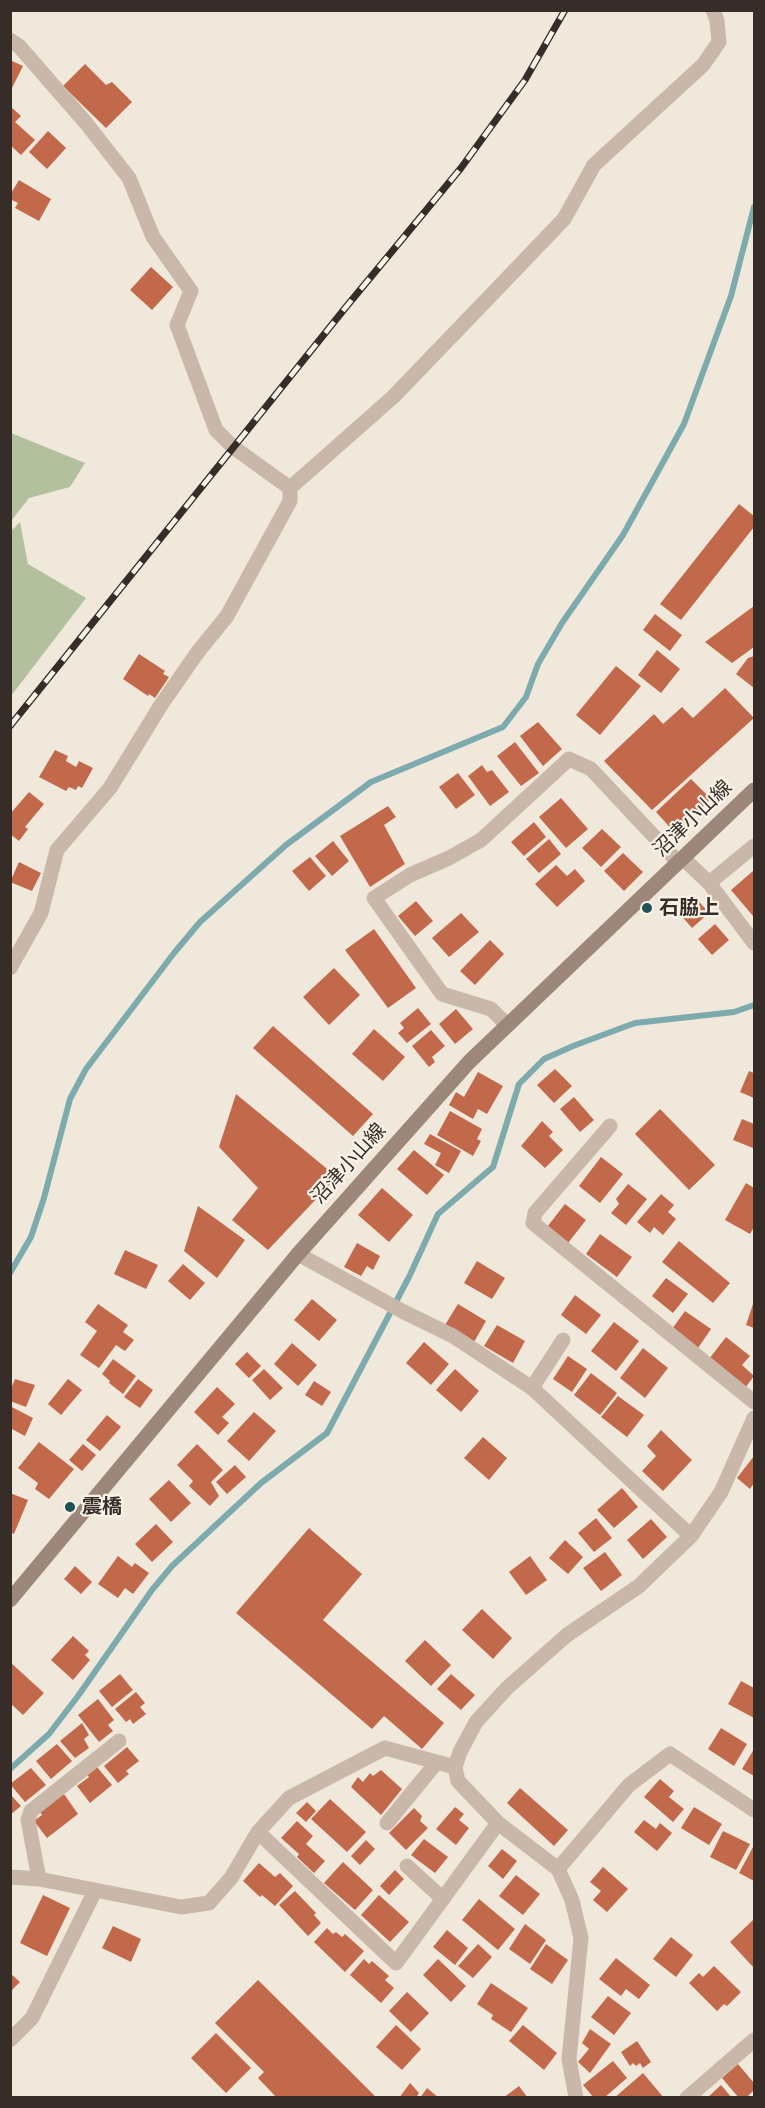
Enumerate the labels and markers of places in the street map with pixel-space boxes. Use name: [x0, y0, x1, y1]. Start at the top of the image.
place label: 石脇上: [659, 896, 719, 920]
marker: 石脇上: [640, 901, 654, 915]
place label: 震橋: [82, 1495, 122, 1519]
marker: 震橋: [63, 1500, 77, 1514]

